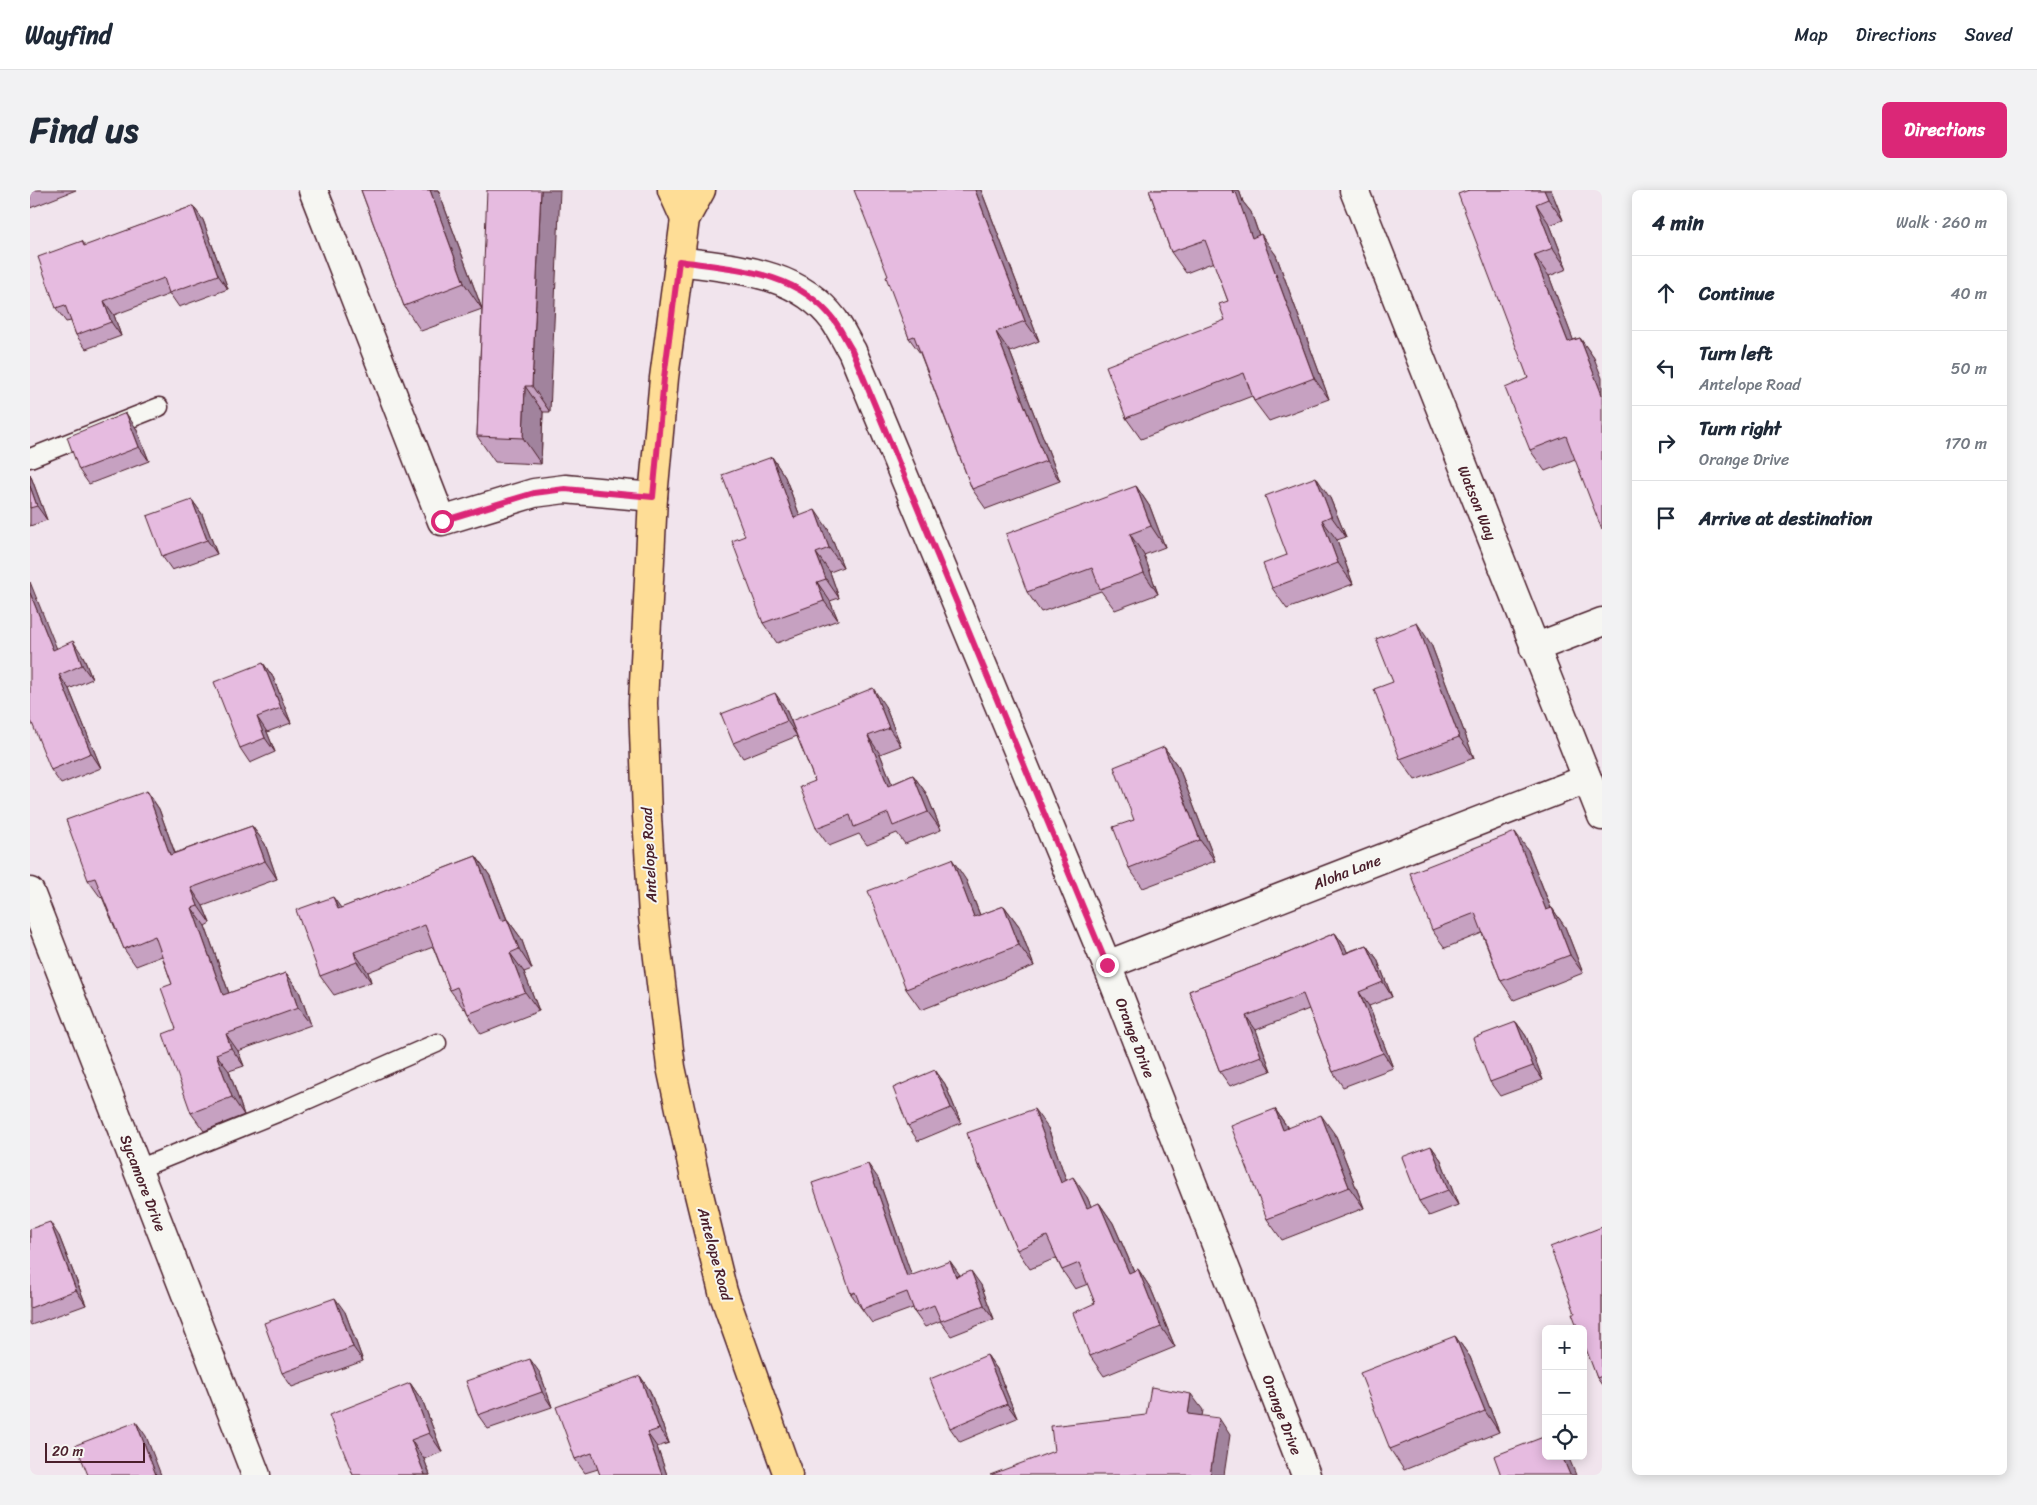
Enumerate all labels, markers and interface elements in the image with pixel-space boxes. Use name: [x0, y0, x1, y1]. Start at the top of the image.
text: Wayfind: [25, 14, 111, 56]
text: Map: [1795, 19, 1828, 51]
text: Directions: [1856, 19, 1937, 51]
text: Saved: [1965, 19, 2012, 51]
text: Find us: [30, 99, 138, 161]
button: Directions: [1882, 102, 2007, 158]
text: 4 min: [1652, 204, 1704, 242]
text: Walk · 260 m: [1896, 208, 1987, 237]
text: Continue: [1699, 277, 1775, 310]
icon: ahead: [1652, 279, 1680, 307]
text: 40 m: [1950, 279, 1987, 308]
text: Turn left: [1699, 337, 1772, 370]
icon: left: [1652, 354, 1680, 382]
text: 50 m: [1951, 354, 1987, 383]
text: Antelope Road: [1699, 370, 1801, 399]
text: Turn right: [1699, 412, 1781, 445]
icon: right: [1652, 429, 1680, 457]
text: 170 m: [1944, 429, 1987, 458]
text: Orange Drive: [1699, 445, 1789, 474]
street label: Watson Way: [1450, 461, 1504, 545]
text: Arrive at destination: [1699, 502, 1872, 535]
icon: arrive: [1652, 504, 1680, 532]
route start: [431, 510, 454, 533]
street label: Antelope Road: [633, 806, 665, 904]
street label: Aloha Lane: [1308, 847, 1385, 897]
route end: [1096, 954, 1119, 977]
street label: Orange Drive: [1108, 994, 1162, 1082]
street label: Sycamore Drive: [112, 1130, 174, 1236]
street label: Antelope Road: [690, 1204, 740, 1304]
map controls: [1542, 1325, 1587, 1460]
button: +: [1542, 1325, 1587, 1370]
button: −: [1542, 1370, 1587, 1415]
street label: Orange Drive: [1255, 1371, 1309, 1459]
button: locate: [1542, 1415, 1587, 1460]
text: 20 m: [52, 1439, 83, 1464]
scale bar: [45, 1440, 145, 1463]

